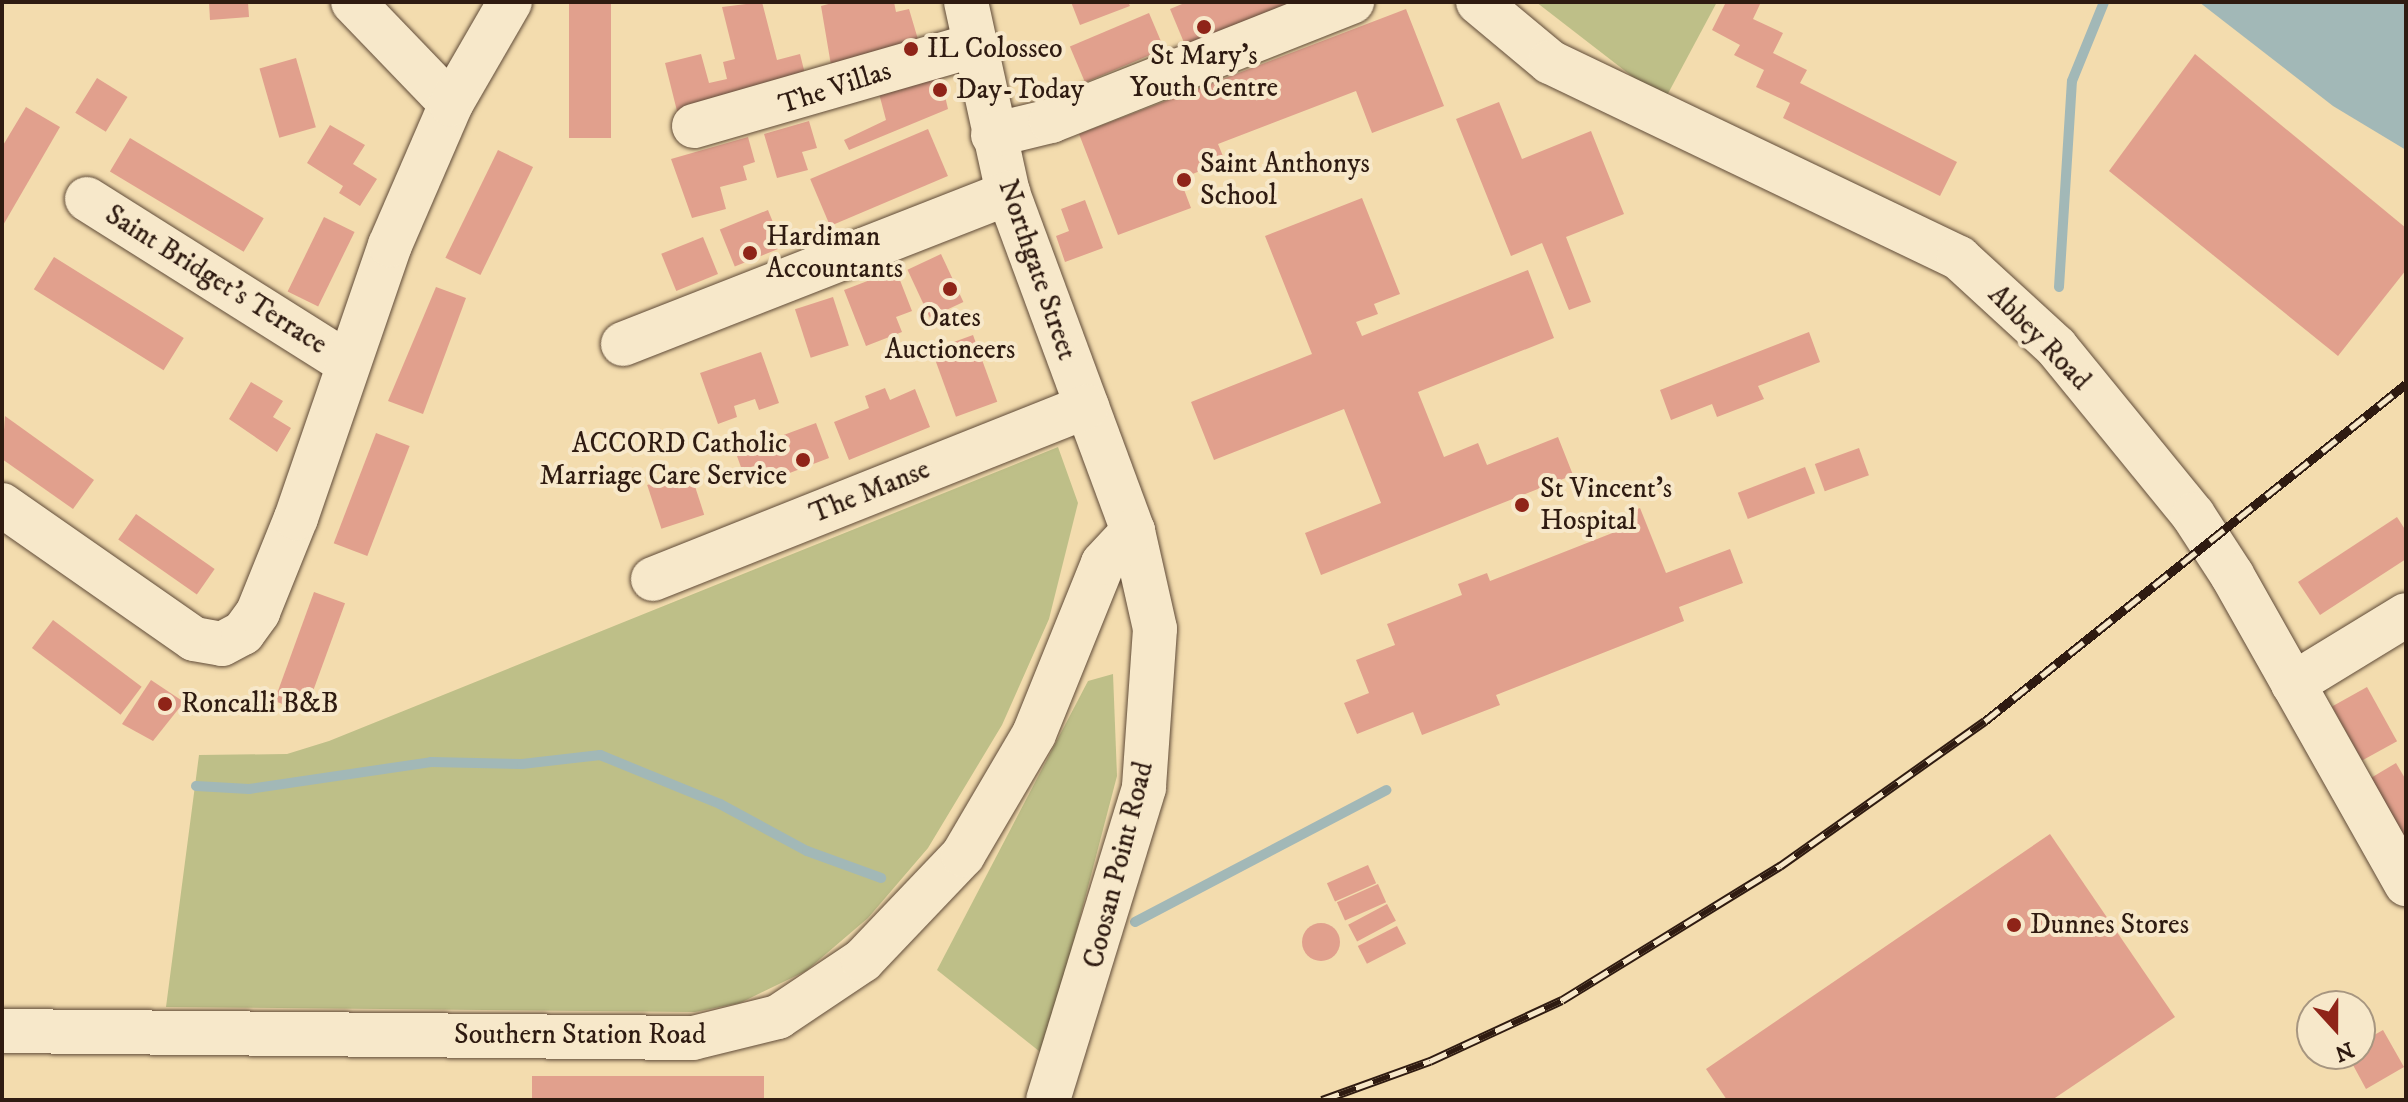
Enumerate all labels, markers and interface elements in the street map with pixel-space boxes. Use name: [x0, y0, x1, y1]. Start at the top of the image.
marker: St Mary's Youth Centre: [1195, 18, 1213, 36]
place label: IL Colosseo: [927, 32, 1063, 66]
place label: St Mary's Youth Centre: [1130, 39, 1278, 105]
marker: IL Colosseo: [902, 40, 920, 58]
street label: The Villas: [775, 54, 895, 122]
place label: Day-Today: [956, 73, 1084, 107]
marker: Day-Today: [931, 81, 949, 99]
place label: Saint Anthonys School: [1200, 147, 1370, 213]
marker: Saint Anthonys School: [1175, 171, 1193, 189]
street label: Northgate Street: [990, 176, 1084, 364]
street label: Saint Bridget's Terrace: [99, 198, 333, 362]
place label: Hardiman Accountants: [766, 220, 903, 286]
marker: Hardiman Accountants: [741, 244, 759, 262]
street label: Abbey Road: [1981, 279, 2097, 397]
marker: Oates Auctioneers: [941, 280, 959, 298]
place label: Oates Auctioneers: [885, 301, 1015, 367]
place label: ACCORD Catholic Marriage Care Service: [540, 427, 787, 493]
marker: ACCORD Catholic Marriage Care Service: [794, 451, 812, 469]
street label: The Manse: [805, 453, 935, 531]
place label: St Vincent's Hospital: [1540, 472, 1672, 538]
marker: St Vincent's Hospital: [1511, 494, 1533, 516]
place label: Roncalli B&B: [181, 687, 339, 721]
marker: Roncalli B&B: [156, 695, 174, 713]
street label: Coosan Point Road: [1077, 758, 1161, 972]
place label: Dunnes Stores: [2030, 908, 2189, 942]
marker: Dunnes Stores: [2005, 916, 2023, 934]
north arrow: [2296, 990, 2376, 1070]
street label: Southern Station Road: [454, 1018, 706, 1052]
text: N: [2331, 1035, 2357, 1067]

